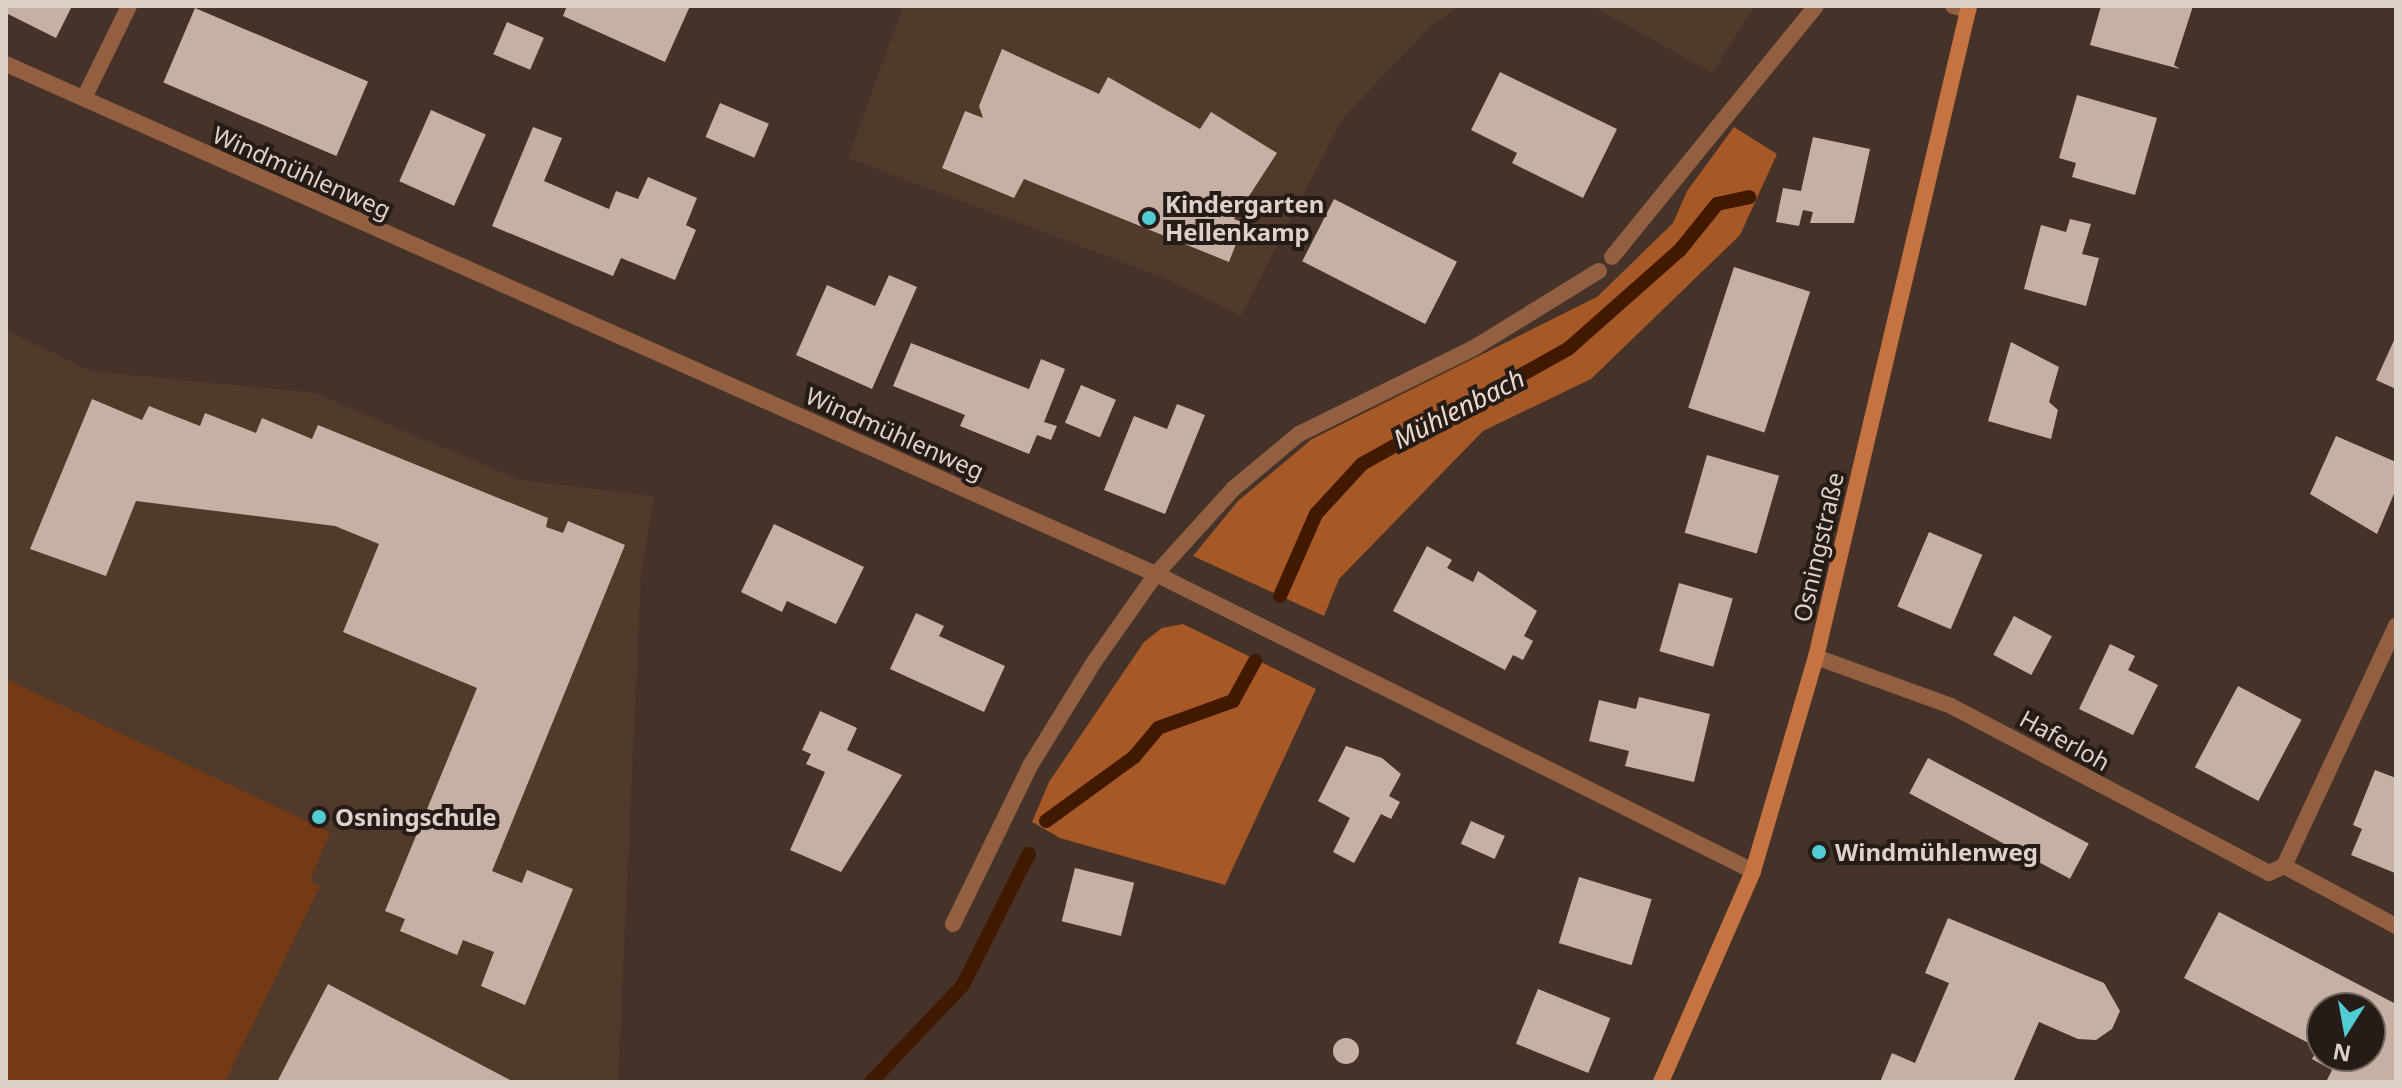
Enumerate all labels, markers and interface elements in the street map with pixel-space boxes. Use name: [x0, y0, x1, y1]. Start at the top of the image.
street label: Windmühlenweg: [208, 120, 396, 224]
place label: Kindergarten Hellenkamp: [1165, 190, 1324, 246]
marker: Kindergarten Hellenkamp: [1140, 209, 1158, 227]
water label: Mühlenbach: [1388, 363, 1530, 455]
street label: Windmühlenweg: [801, 381, 989, 485]
street label: Osningstraße: [1787, 469, 1849, 625]
street label: Haferloh: [2015, 704, 2115, 776]
place label: Osningschule: [335, 803, 497, 831]
marker: Osningschule: [310, 808, 328, 826]
place label: Windmühlenweg: [1835, 838, 2038, 866]
marker: Windmühlenweg: [1810, 843, 1828, 861]
north arrow: [2306, 992, 2386, 1072]
text: N: [2330, 1037, 2353, 1070]

